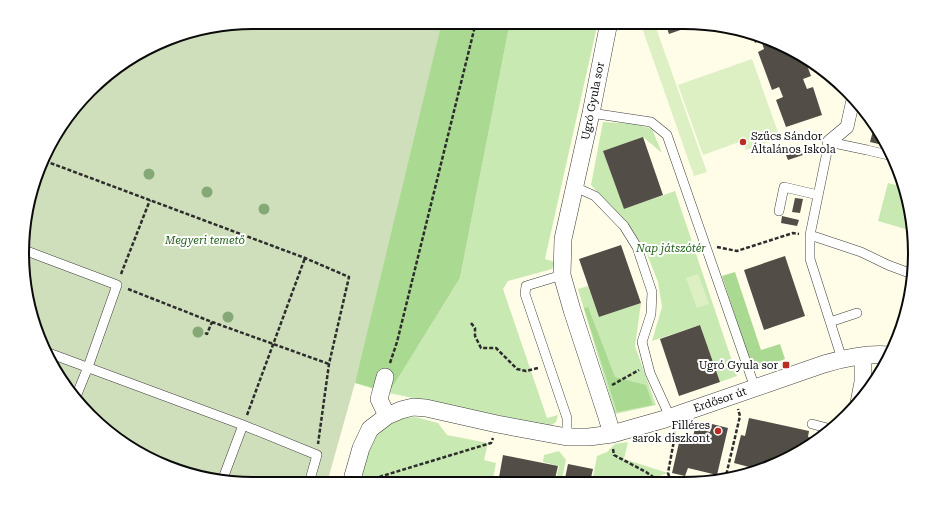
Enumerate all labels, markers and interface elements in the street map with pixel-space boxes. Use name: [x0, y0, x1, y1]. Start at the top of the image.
street label: Ugró Gyula sor: [579, 60, 607, 141]
place label: Szűcs Sándor Általános Iskola: [751, 130, 836, 156]
marker: Szűcs Sándor Általános Iskola: [738, 137, 748, 147]
park label: Megyeri temető: [164, 234, 245, 247]
park label: Nap játszótér: [635, 242, 706, 255]
place label: Ugró Gyula sor: [699, 359, 778, 372]
marker: Ugró Gyula sor: [781, 360, 791, 370]
street label: Erdősor út: [692, 385, 748, 415]
place label: Filléres sarok diszkont: [632, 419, 710, 445]
marker: Filléres sarok diszkont: [713, 426, 723, 436]

